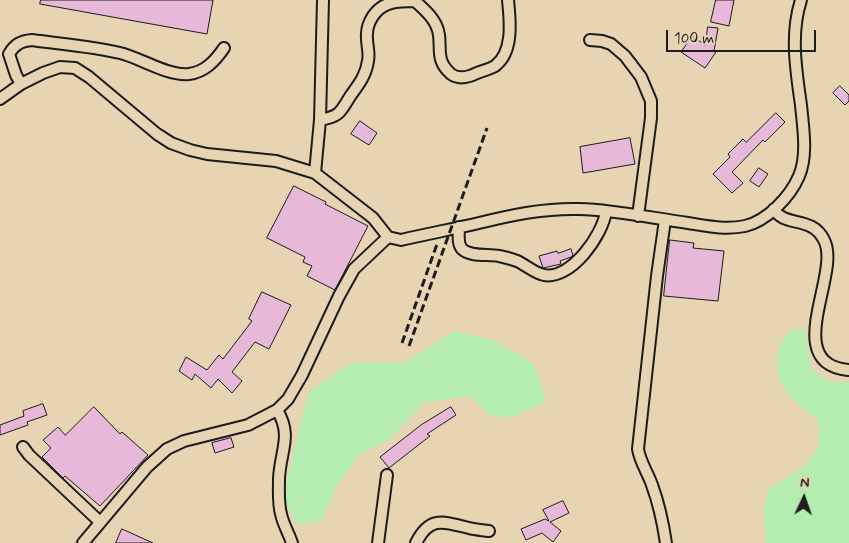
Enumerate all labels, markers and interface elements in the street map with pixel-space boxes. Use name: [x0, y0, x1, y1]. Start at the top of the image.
scale bar: [669, 20, 819, 52]
text: 100 m: [674, 29, 714, 49]
north arrow: [779, 473, 829, 523]
text: N: [800, 474, 810, 492]

